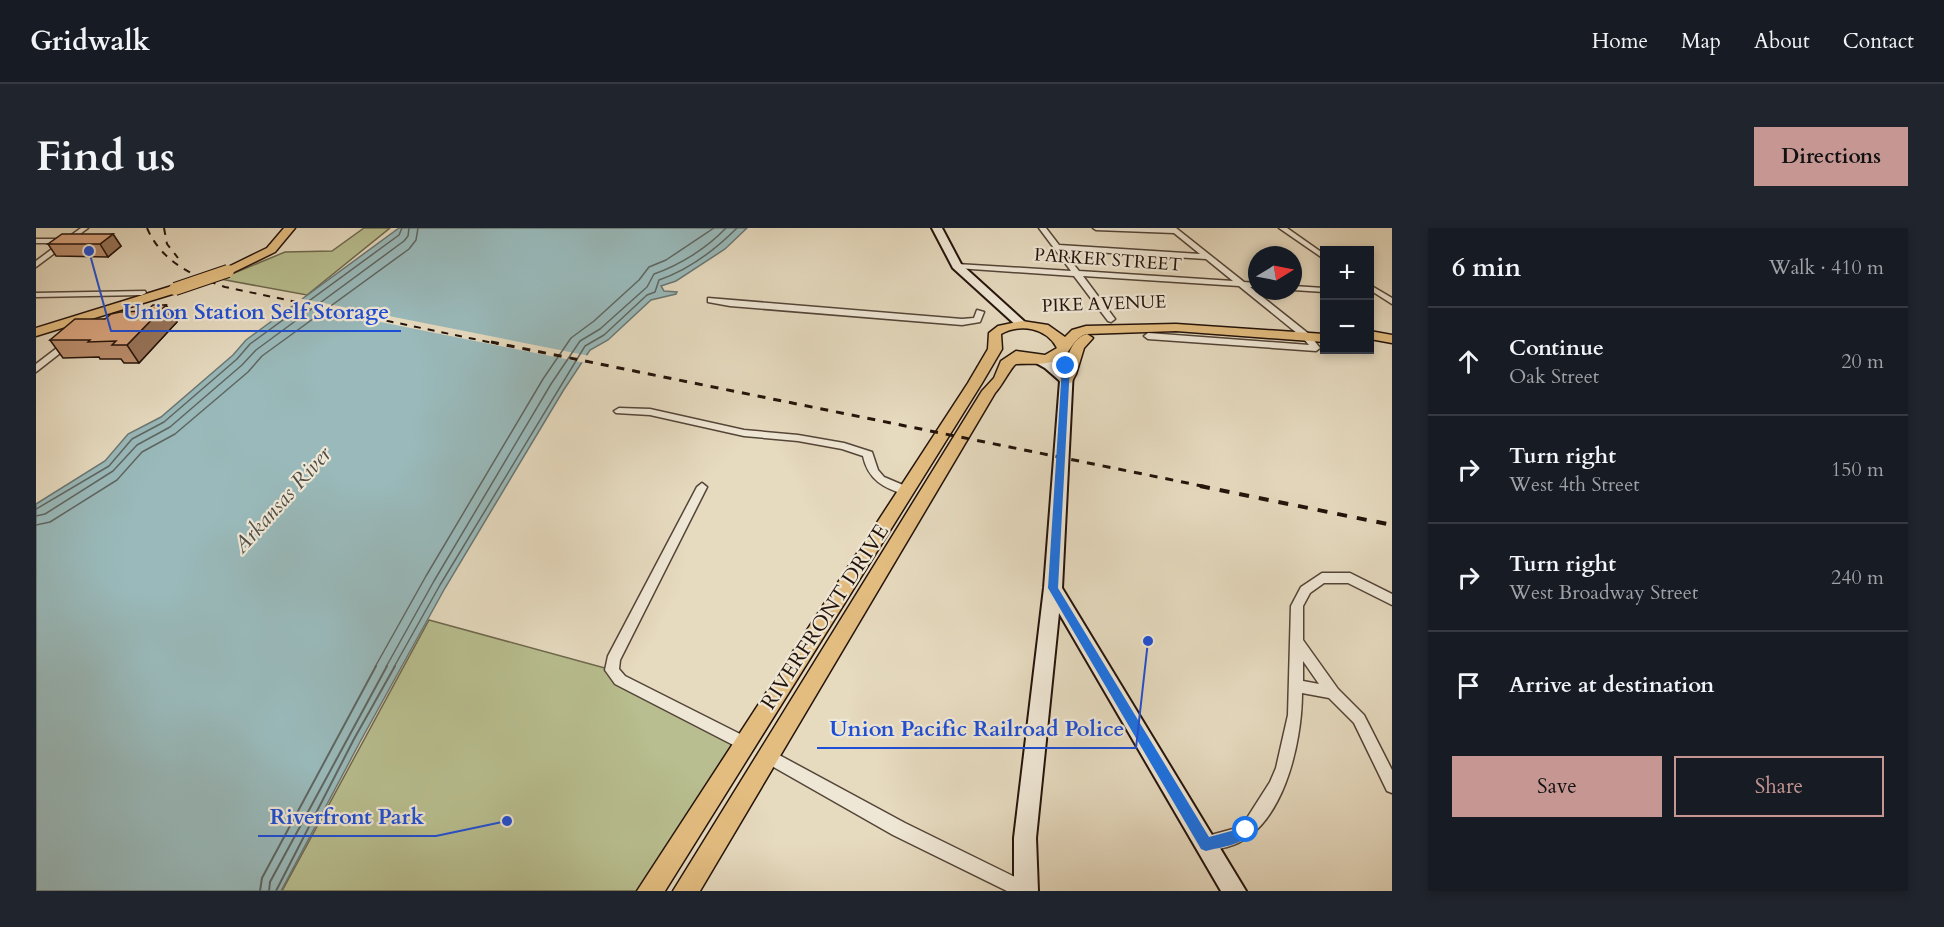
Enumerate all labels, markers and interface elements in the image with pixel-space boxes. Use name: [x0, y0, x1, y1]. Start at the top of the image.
text: Gridwalk: [30, 22, 150, 60]
text: Home: [1592, 27, 1648, 56]
text: Map: [1681, 27, 1721, 56]
text: About: [1754, 27, 1810, 56]
text: Contact: [1843, 27, 1914, 56]
button: Directions: [1754, 127, 1908, 186]
text: Find us: [36, 128, 176, 185]
street label: PARKER STREET: [1033, 242, 1183, 278]
north arrow: [1248, 246, 1302, 300]
map controls: [1320, 246, 1374, 354]
button: +: [1320, 246, 1374, 300]
text: 6 min: [1452, 250, 1521, 285]
text: Walk · 410 m: [1769, 254, 1884, 281]
street label: PIKE AVENUE: [1041, 289, 1167, 319]
callout: Union Station Self Storage: [111, 291, 401, 331]
text: Union Station Self Storage: [123, 297, 389, 327]
button: −: [1320, 300, 1374, 354]
text: Continue: [1509, 333, 1604, 363]
icon: ahead: [1452, 345, 1485, 378]
text: 20 m: [1841, 348, 1884, 375]
route end: [1052, 352, 1078, 378]
text: Oak Street: [1509, 363, 1599, 390]
water label: Arkansas River: [225, 440, 338, 561]
text: Turn right: [1509, 441, 1616, 471]
icon: right: [1452, 453, 1485, 486]
text: 150 m: [1831, 456, 1884, 483]
text: West 4th Street: [1509, 471, 1640, 498]
street label: RIVERFRONT DRIVE: [754, 519, 896, 715]
text: Turn right: [1509, 549, 1616, 579]
icon: right: [1452, 561, 1485, 594]
text: 240 m: [1831, 564, 1884, 591]
text: West Broadway Street: [1509, 579, 1698, 606]
icon: arrive: [1452, 669, 1485, 702]
text: Arrive at destination: [1509, 670, 1714, 700]
callout: Union Pacific Railroad Police: [817, 708, 1136, 748]
text: Union Pacific Railroad Police: [830, 714, 1124, 744]
button: Save: [1452, 756, 1662, 817]
button: Share: [1674, 756, 1884, 817]
callout: Riverfront Park: [258, 796, 436, 836]
text: Riverfront Park: [270, 802, 424, 832]
route start: [1232, 816, 1258, 842]

